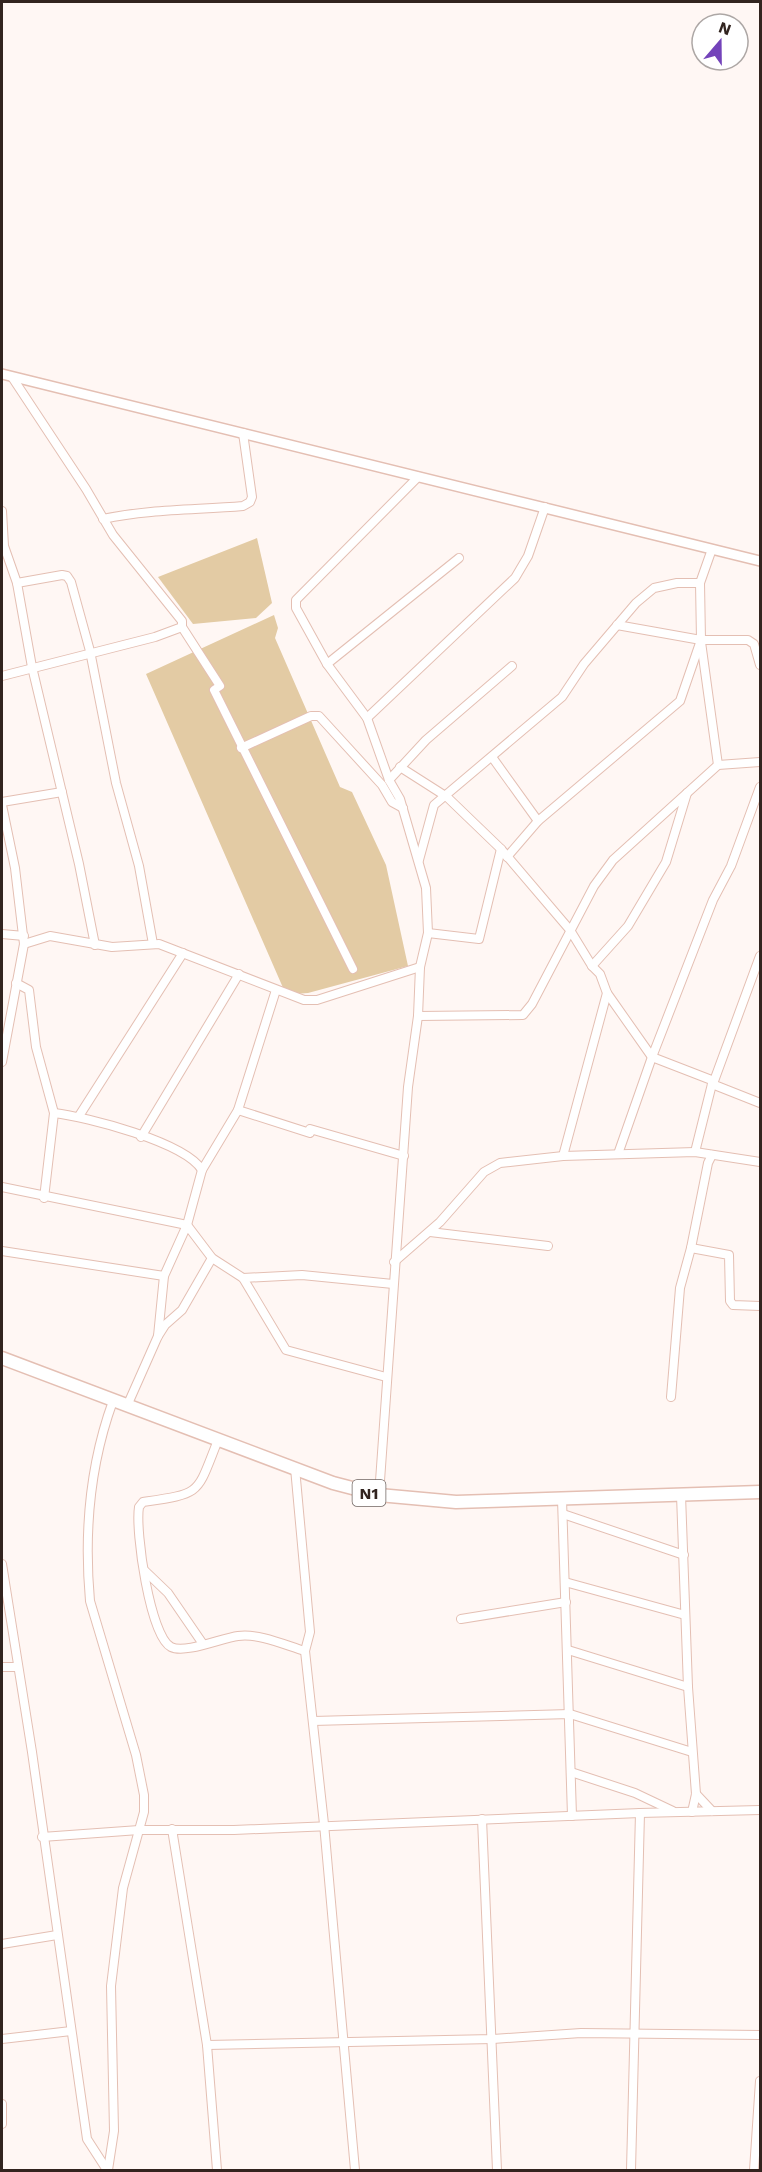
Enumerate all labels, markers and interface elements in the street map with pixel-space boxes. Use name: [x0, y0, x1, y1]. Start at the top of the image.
north arrow: [690, 12, 750, 72]
text: N: [716, 17, 734, 39]
road number: N1: [352, 1480, 386, 1506]

